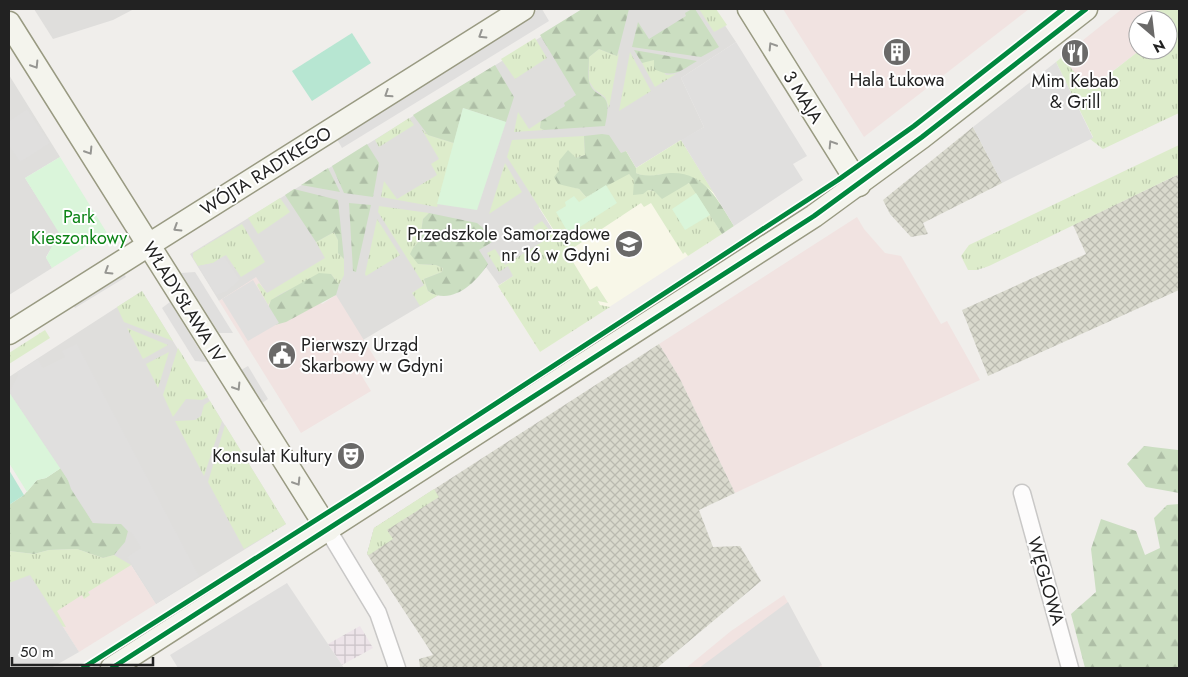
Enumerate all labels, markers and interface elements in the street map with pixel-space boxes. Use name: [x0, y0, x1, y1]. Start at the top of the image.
north arrow: [1128, 10, 1178, 60]
one-way arrow: [478, 28, 487, 38]
text: N: [1149, 35, 1169, 58]
building icon: Hala Łukowa: [882, 37, 912, 67]
restaurant icon: Mim Kebab & Grill: [1060, 38, 1090, 68]
one-way arrow: [768, 42, 778, 51]
one-way arrow: [29, 59, 38, 68]
street label: 3 MAJA: [777, 66, 829, 129]
place label: Hala Łukowa: [849, 67, 945, 93]
place label: Mim Kebab & Grill: [1032, 68, 1118, 115]
one-way arrow: [385, 88, 394, 97]
street label: WÓJTA RADTKEGO: [195, 120, 337, 222]
one-way arrow: [829, 140, 839, 149]
one-way arrow: [83, 145, 93, 154]
park label: Park Kieszonkowy: [31, 204, 127, 251]
one-way arrow: [173, 221, 182, 231]
place label: Przedszkole Samorządowe nr 16 w Gdyni: [407, 221, 610, 268]
school or university icon: Przedszkole Samorządowe nr 16 w Gdyni: [614, 229, 644, 259]
street label: WŁADYSŁAWA IV: [136, 236, 232, 368]
one-way arrow: [104, 265, 113, 275]
place label: Pierwszy Urząd Skarbowy w Gdyni: [301, 332, 443, 379]
public building icon: Pierwszy Urząd Skarbowy w Gdyni: [267, 340, 297, 370]
one-way arrow: [231, 382, 241, 391]
theatre icon: Konsulat Kultury: [336, 441, 366, 471]
place label: Konsulat Kultury: [212, 443, 332, 469]
one-way arrow: [291, 477, 300, 486]
street label: WĘGLOWA: [1021, 534, 1071, 628]
scale bar: [12, 634, 154, 666]
text: 50 m: [20, 641, 54, 663]

